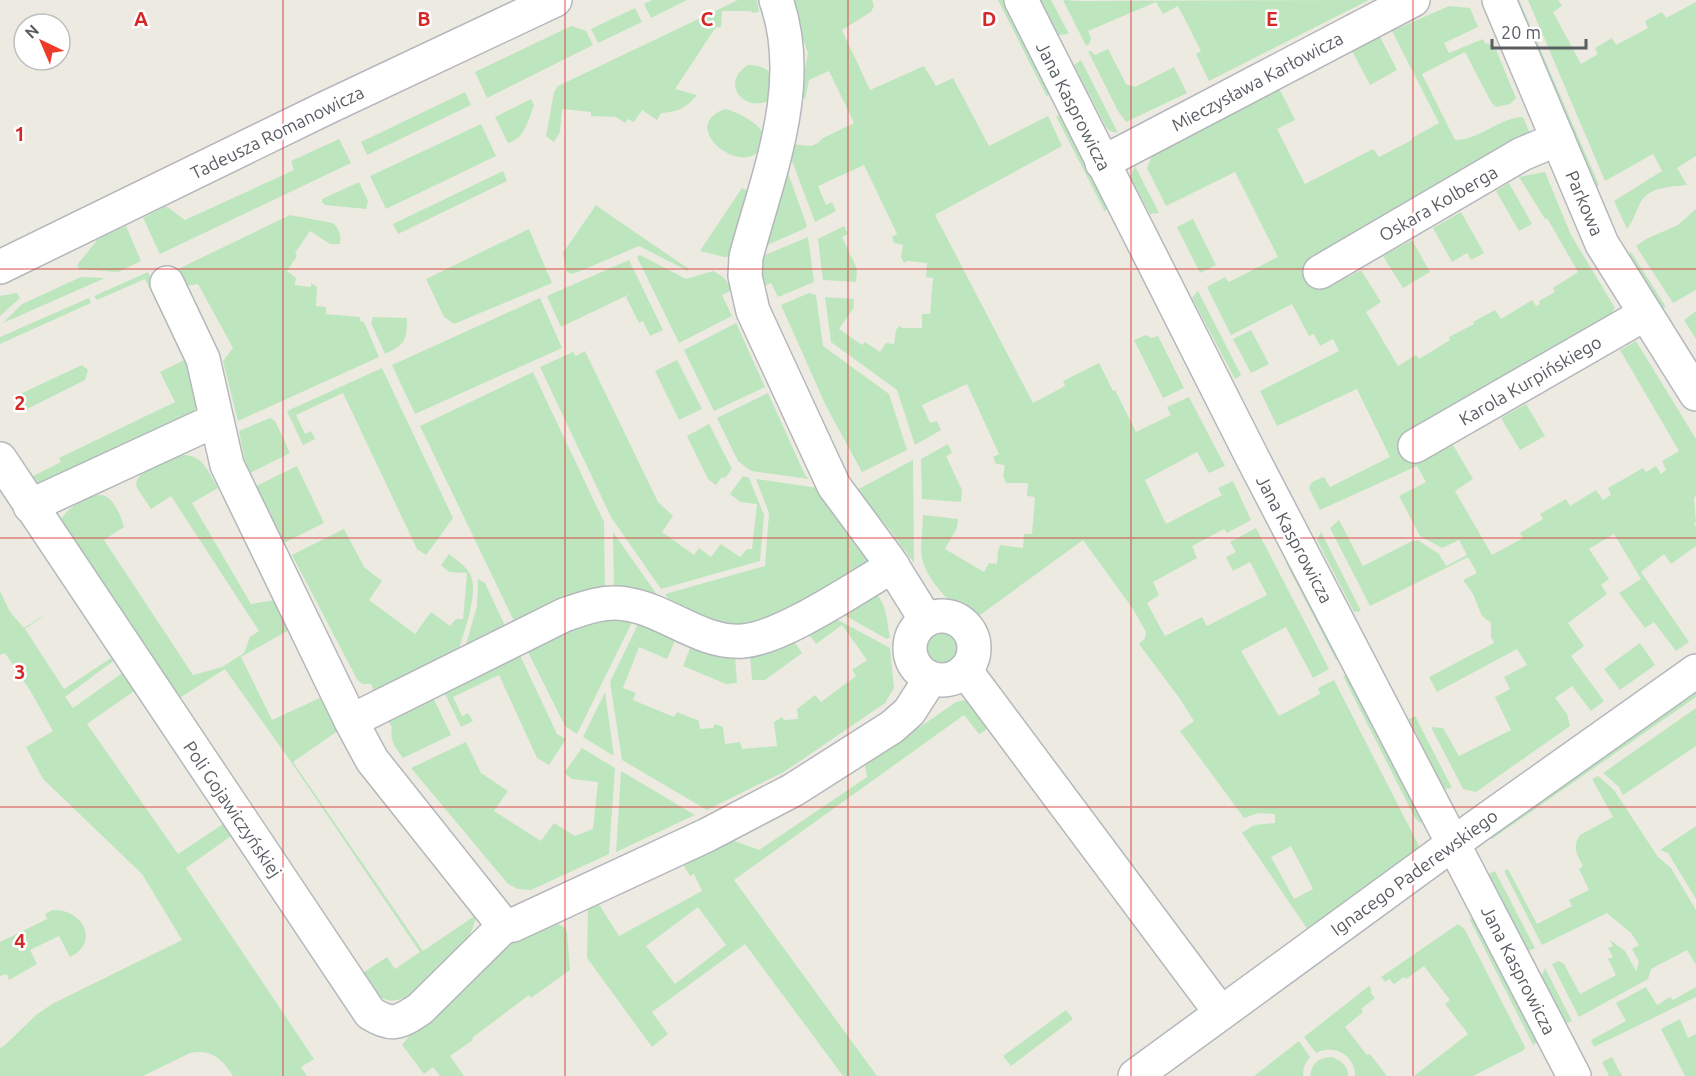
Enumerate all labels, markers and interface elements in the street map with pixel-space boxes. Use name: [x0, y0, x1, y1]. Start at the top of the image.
text: A: [134, 7, 148, 30]
text: B: [417, 7, 431, 30]
text: C: [701, 7, 714, 30]
text: D: [982, 7, 996, 30]
text: E: [1266, 7, 1278, 30]
north arrow: [12, 12, 72, 72]
scale bar: [1492, 12, 1586, 50]
text: N: [21, 21, 42, 42]
text: 20 m: [1501, 22, 1541, 42]
street label: Mieczysława Karłowicza: [1168, 27, 1346, 135]
street label: Jana Kasprowicza: [1033, 38, 1115, 174]
street label: Tadeusza Romanowicza: [187, 81, 367, 183]
text: 1: [14, 122, 26, 145]
street label: Oskara Kolberga: [1375, 161, 1501, 245]
street label: Parkowa: [1562, 167, 1608, 239]
street label: Karola Kurpińskiego: [1455, 331, 1605, 429]
text: 2: [14, 391, 26, 414]
street label: Jana Kasprowicza: [1253, 472, 1337, 606]
text: 3: [14, 660, 26, 683]
street label: Poli Gojawiczyńskiej: [180, 737, 286, 881]
street label: Ignacego Paderewskiego: [1327, 805, 1501, 939]
street label: Jana Kasprowicza: [1478, 902, 1560, 1038]
text: 4: [14, 929, 26, 952]

